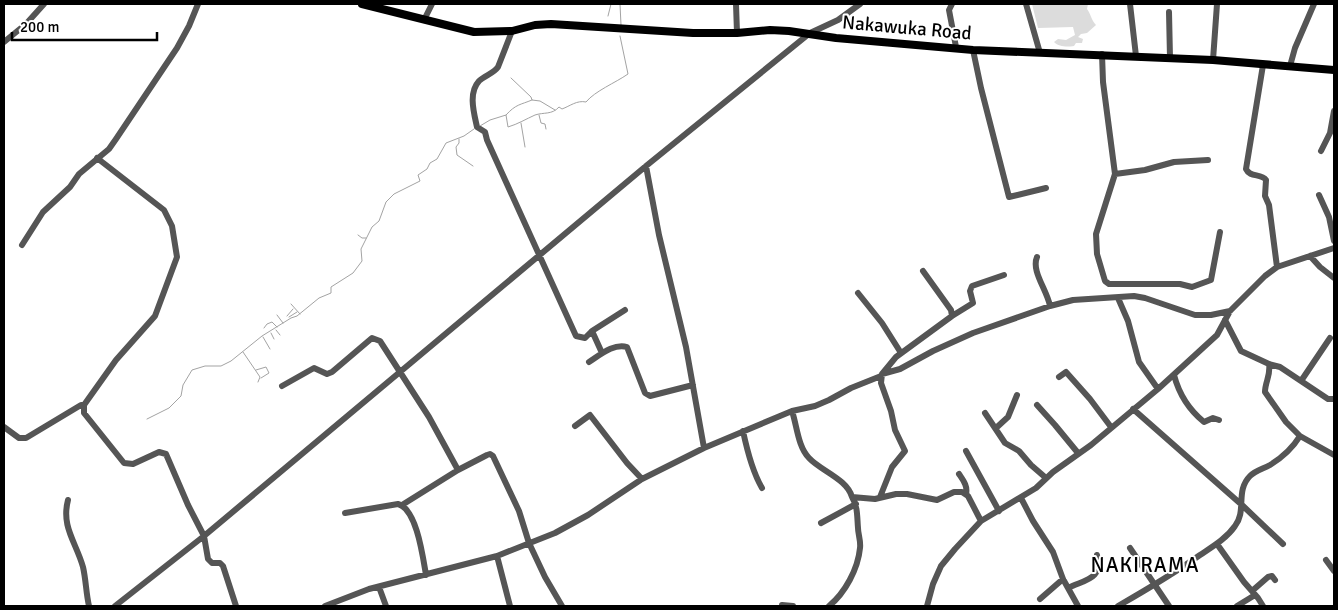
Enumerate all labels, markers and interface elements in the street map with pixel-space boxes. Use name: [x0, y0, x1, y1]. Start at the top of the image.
scale bar: [12, 10, 158, 42]
street label: Nakawuka Road: [841, 10, 973, 46]
text: 200 m: [20, 18, 60, 36]
district label: NAKIRAMA: [1090, 552, 1200, 578]

